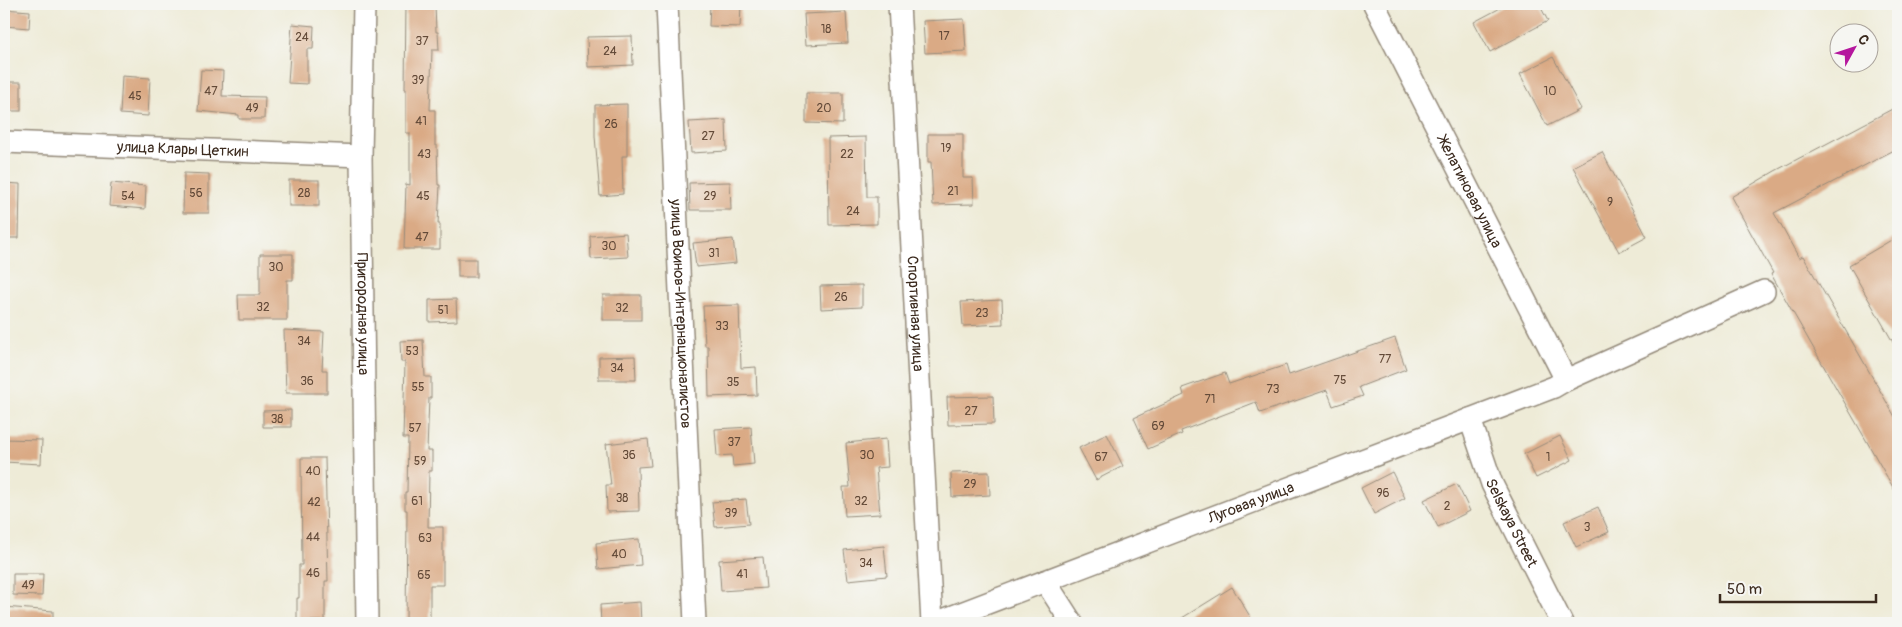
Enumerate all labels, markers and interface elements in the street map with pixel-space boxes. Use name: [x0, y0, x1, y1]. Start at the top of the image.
house number: 18: [821, 22, 831, 37]
north arrow: [1830, 22, 1880, 72]
house number: 17: [938, 29, 950, 44]
house number: 24: [295, 30, 309, 45]
text: С: [1854, 31, 1873, 49]
house number: 37: [415, 34, 429, 49]
house number: 24: [603, 44, 617, 59]
house number: 39: [412, 73, 424, 88]
house number: 47: [204, 84, 218, 99]
house number: 10: [1544, 84, 1556, 99]
house number: 45: [128, 89, 142, 104]
house number: 49: [245, 101, 259, 116]
house number: 20: [817, 101, 831, 116]
house number: 41: [415, 114, 427, 129]
house number: 26: [604, 117, 618, 132]
house number: 27: [701, 129, 715, 144]
street label: Желатиновая улица: [1432, 131, 1506, 251]
street label: улица Клары Цеткин: [116, 137, 249, 162]
house number: 19: [941, 141, 951, 156]
house number: 43: [417, 147, 431, 162]
house number: 22: [840, 147, 854, 162]
house number: 21: [947, 184, 959, 199]
house number: 56: [189, 186, 203, 201]
house number: 28: [298, 186, 310, 201]
house number: 54: [121, 189, 135, 204]
house number: 45: [416, 189, 430, 204]
house number: 29: [704, 189, 716, 204]
house number: 9: [1607, 195, 1613, 210]
street label: улица Воинов-Интернационалистов: [666, 198, 695, 429]
house number: 24: [846, 204, 860, 219]
house number: 47: [415, 230, 429, 245]
house number: 30: [602, 239, 616, 254]
house number: 31: [708, 246, 720, 261]
street label: Пригородная улица: [352, 253, 373, 375]
street label: Спортивная улица: [902, 255, 928, 372]
house number: 30: [269, 260, 283, 275]
house number: 26: [834, 290, 848, 305]
house number: 32: [256, 300, 270, 315]
house number: 32: [615, 301, 629, 316]
house number: 51: [437, 303, 449, 318]
house number: 23: [975, 306, 989, 321]
house number: 33: [715, 319, 729, 334]
house number: 34: [297, 334, 311, 349]
house number: 53: [405, 344, 419, 359]
house number: 77: [1379, 352, 1392, 367]
house number: 34: [610, 361, 624, 376]
house number: 75: [1334, 373, 1346, 388]
house number: 36: [300, 374, 314, 389]
house number: 35: [726, 375, 740, 390]
house number: 55: [411, 380, 425, 395]
house number: 73: [1266, 382, 1280, 397]
house number: 71: [1204, 392, 1216, 407]
house number: 27: [964, 404, 978, 419]
house number: 38: [271, 412, 283, 427]
house number: 69: [1151, 419, 1165, 434]
house number: 57: [409, 421, 422, 436]
house number: 37: [727, 435, 741, 450]
house number: 36: [622, 448, 636, 463]
house number: 30: [860, 448, 874, 463]
house number: 67: [1094, 450, 1108, 465]
house number: 1: [1546, 450, 1550, 465]
house number: 59: [414, 454, 426, 469]
house number: 40: [305, 464, 321, 479]
street label: Selskaya Street: [1481, 476, 1542, 571]
house number: 29: [964, 477, 976, 492]
street label: Луговая улица: [1204, 478, 1297, 528]
house number: 96: [1376, 486, 1390, 501]
house number: 38: [616, 491, 628, 506]
house number: 61: [411, 494, 423, 509]
house number: 32: [854, 494, 868, 509]
house number: 42: [307, 495, 321, 510]
house number: 2: [1444, 499, 1451, 514]
house number: 39: [725, 506, 737, 521]
house number: 3: [1584, 520, 1591, 535]
house number: 44: [306, 530, 320, 545]
house number: 63: [418, 531, 432, 546]
house number: 40: [611, 547, 627, 562]
house number: 34: [859, 556, 873, 571]
house number: 46: [306, 566, 320, 581]
house number: 41: [736, 567, 748, 582]
house number: 65: [417, 568, 431, 583]
scale bar: [1720, 572, 1876, 604]
house number: 49: [21, 578, 35, 593]
text: 50 m: [1727, 580, 1762, 599]

